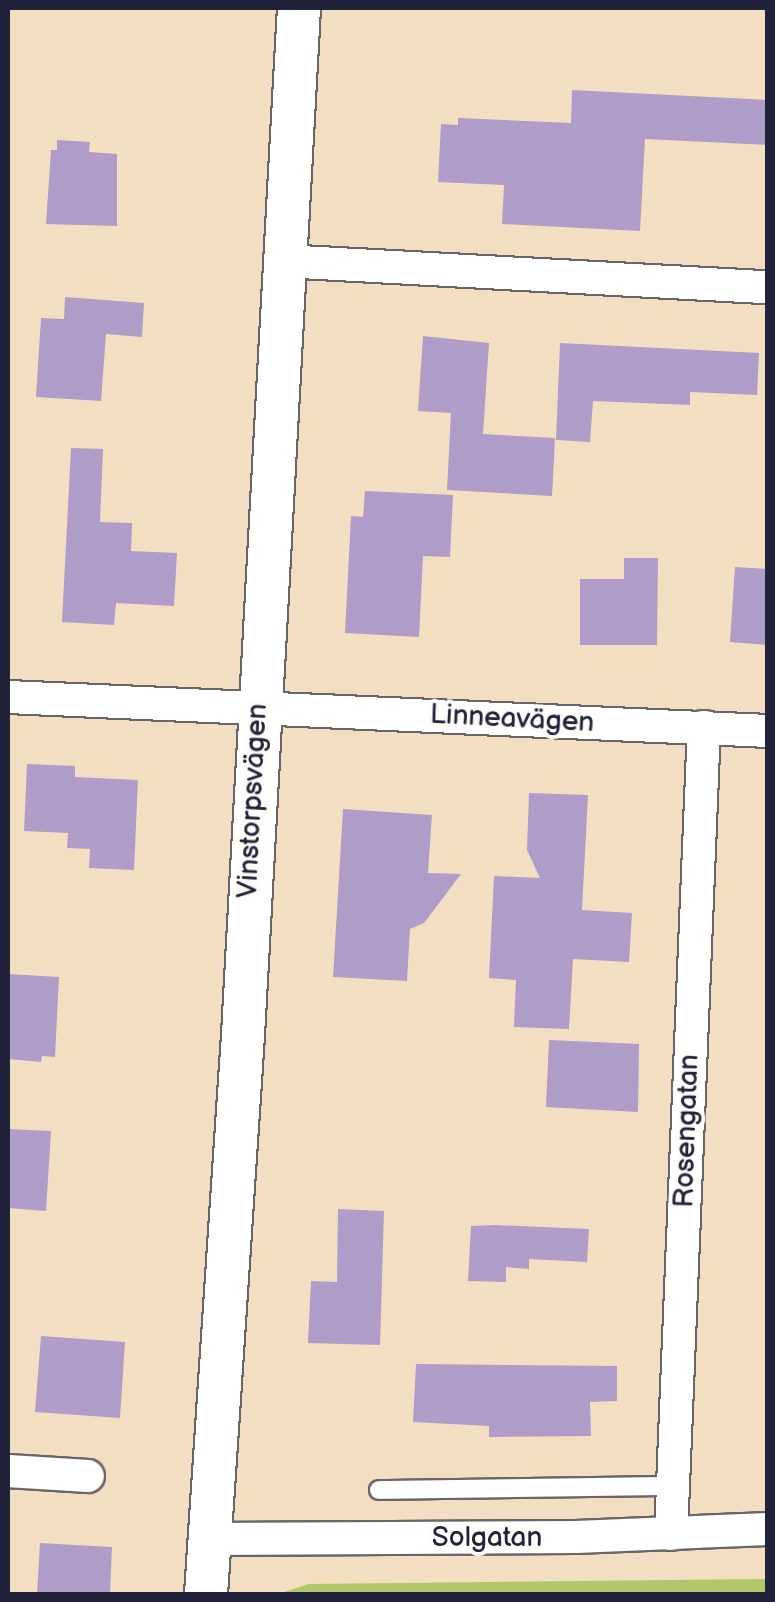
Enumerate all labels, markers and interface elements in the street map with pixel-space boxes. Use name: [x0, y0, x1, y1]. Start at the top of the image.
street label: Linneavägen: [429, 698, 595, 740]
street label: Vinstorpsvägen: [231, 703, 275, 899]
street label: Rosengatan: [668, 1054, 706, 1208]
street label: Solgatan: [432, 1521, 542, 1555]

